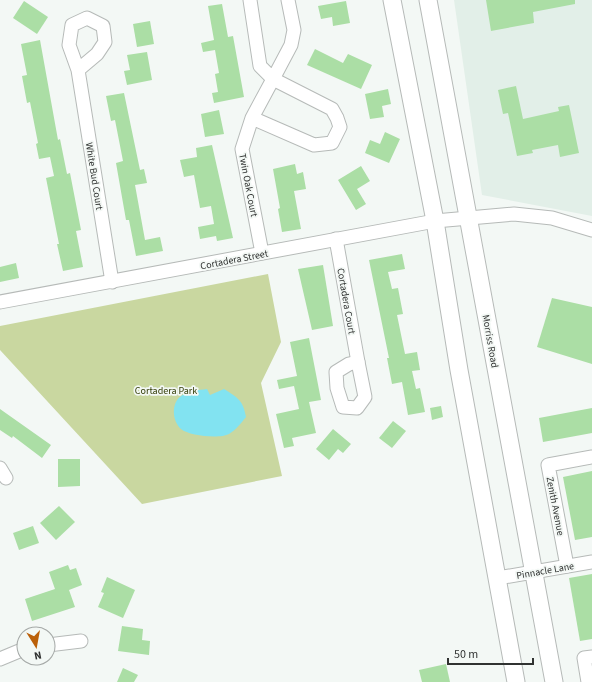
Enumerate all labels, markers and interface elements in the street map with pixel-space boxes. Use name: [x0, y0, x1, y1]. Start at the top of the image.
street label: White Bud Court: [82, 141, 106, 212]
street label: Twin Oak Court: [235, 152, 261, 219]
street label: Cortadera Street: [199, 246, 270, 273]
street label: Cortadera Court: [333, 267, 359, 336]
street label: Morriss Road: [478, 313, 502, 369]
park label: Cortadera Park: [135, 384, 197, 398]
street label: Zenith Avenue: [542, 476, 568, 537]
street label: Pinnacle Lane: [515, 559, 575, 583]
north arrow: [16, 626, 56, 666]
scale bar: [448, 640, 533, 666]
text: 50 m: [454, 646, 478, 663]
text: N: [33, 647, 43, 663]

